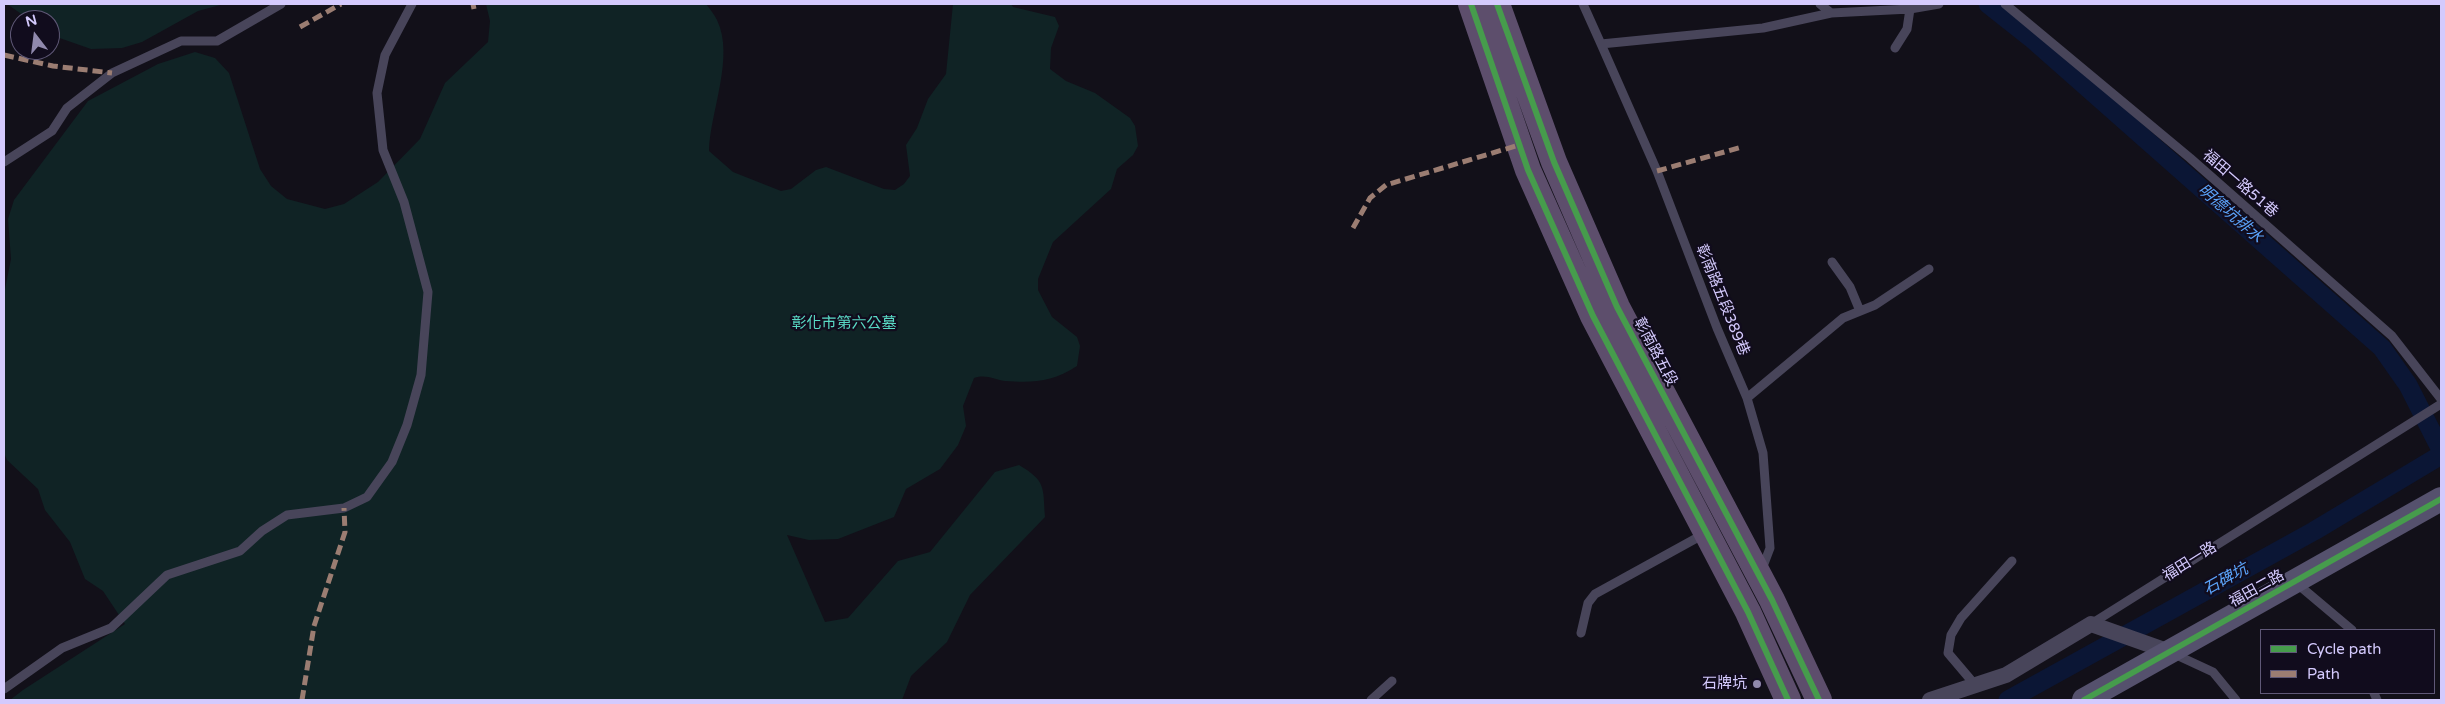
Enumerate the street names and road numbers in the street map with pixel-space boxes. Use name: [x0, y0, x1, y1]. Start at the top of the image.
street label: 福田一路51巷: [2199, 146, 2281, 222]
street label: 彰南路五段389巷: [1692, 242, 1752, 358]
street label: 彰南路五段: [1629, 315, 1681, 389]
street label: 福田一路: [2160, 538, 2220, 586]
street label: 福田二路: [2226, 567, 2288, 611]

